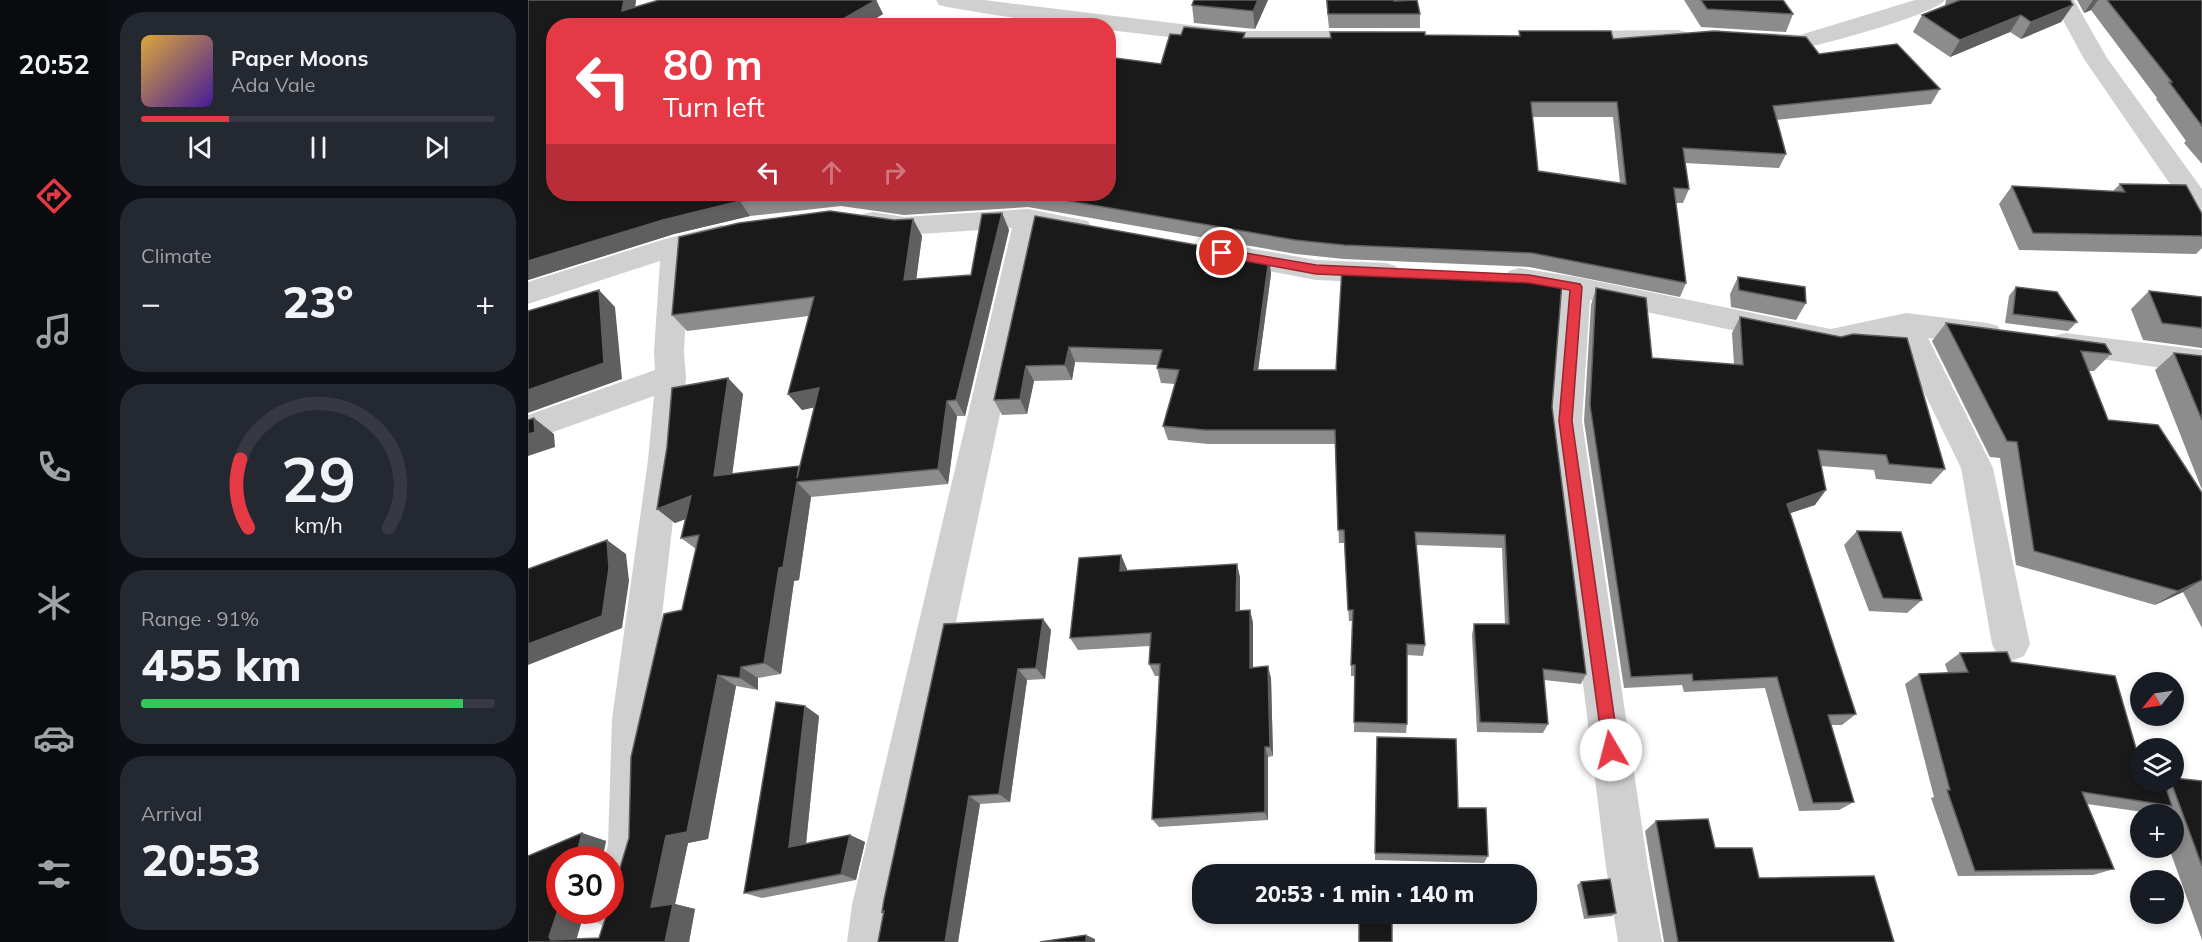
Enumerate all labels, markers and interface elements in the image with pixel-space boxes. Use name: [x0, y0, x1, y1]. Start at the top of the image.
text: 80 m: [663, 38, 763, 91]
icon: left: [564, 42, 642, 120]
text: Paper Moons: [231, 44, 369, 72]
text: 20:52: [18, 47, 90, 81]
text: Ada Vale: [231, 72, 315, 97]
text: Turn left: [663, 90, 765, 124]
icon: previous: [184, 131, 217, 164]
icon: pause: [302, 131, 335, 164]
icon: next: [420, 131, 453, 164]
icon: left: [752, 156, 785, 189]
icon: ahead: [815, 156, 848, 189]
icon: right: [878, 156, 911, 189]
icon: directions: [33, 175, 75, 217]
pin: [1196, 227, 1247, 278]
icon: arrive: [1205, 236, 1238, 269]
text: Climate: [141, 243, 212, 268]
text: 23°: [282, 273, 354, 329]
text: −: [141, 282, 161, 323]
text: +: [475, 282, 495, 323]
icon: music: [33, 310, 75, 352]
text: 29: [281, 439, 355, 518]
icon: phone: [33, 446, 75, 488]
text: km/h: [294, 511, 342, 538]
icon: climate: [33, 582, 75, 624]
text: Range · 91%: [141, 606, 259, 631]
text: 455 km: [141, 636, 302, 692]
north arrow: [2130, 672, 2184, 726]
map controls: [2130, 672, 2184, 924]
icon: car: [33, 717, 75, 759]
position arrow: [1579, 718, 1643, 782]
button: layers: [2130, 738, 2184, 792]
text: Arrival: [141, 801, 202, 826]
button: +: [2130, 804, 2184, 858]
text: 20:53: [141, 831, 261, 887]
speed limit sign: 30: [546, 846, 624, 924]
icon: filters: [33, 853, 75, 895]
button: −: [2130, 870, 2184, 924]
text: 20:53 · 1 min · 140 m: [1255, 880, 1474, 908]

